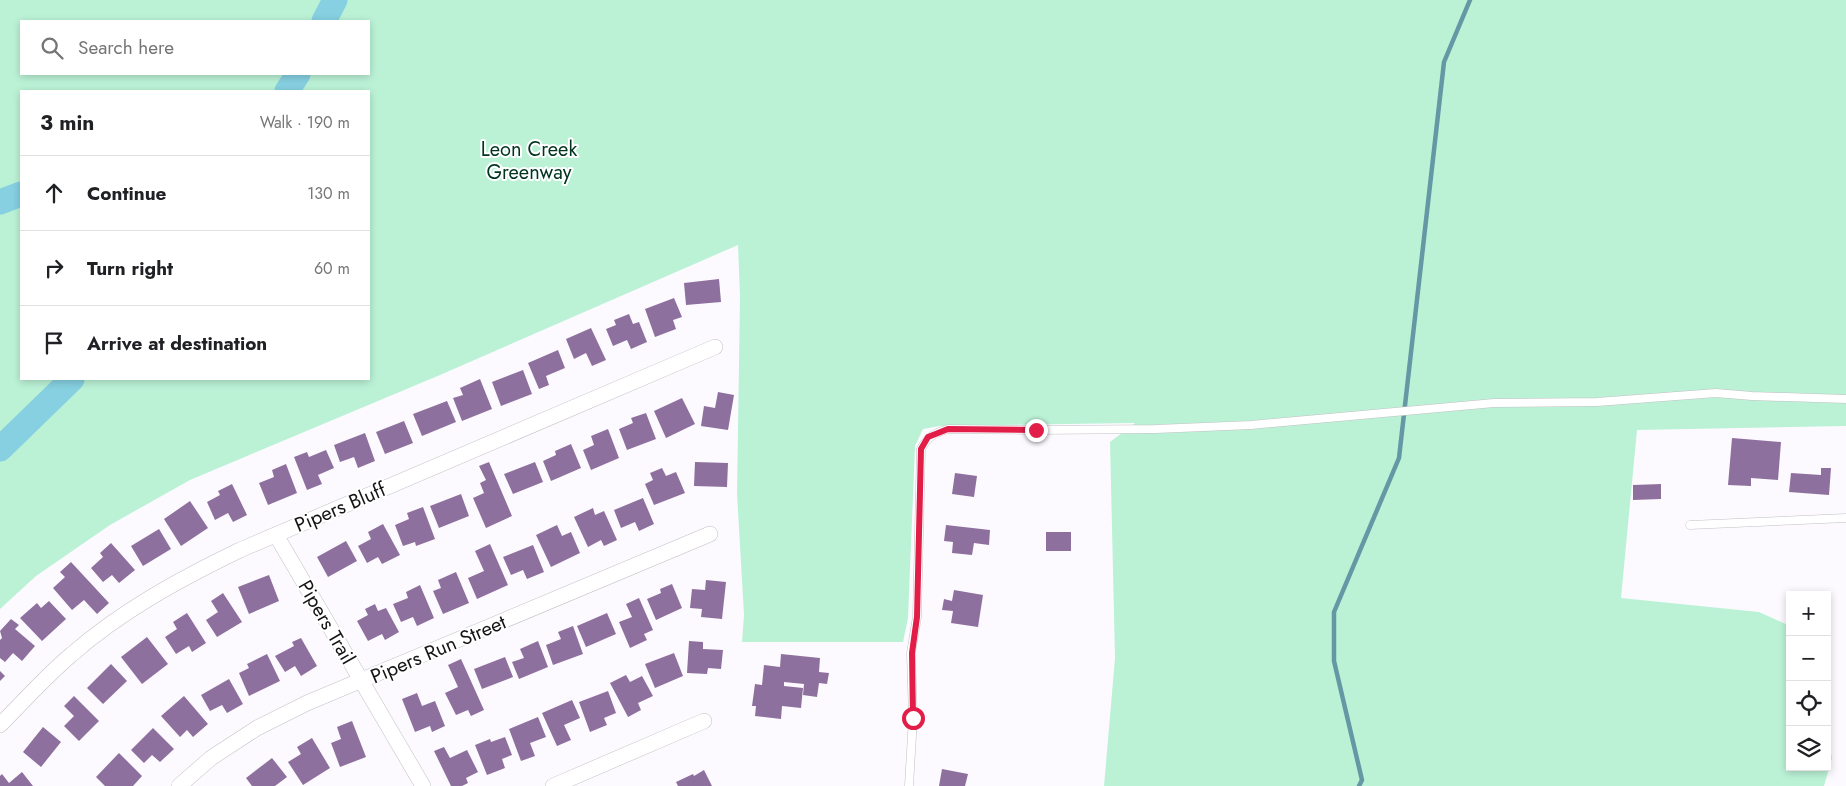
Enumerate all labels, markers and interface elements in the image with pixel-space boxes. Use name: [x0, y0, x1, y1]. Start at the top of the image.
search box: [20, 20, 370, 75]
icon: search: [38, 34, 66, 62]
text: Search here: [78, 34, 174, 61]
text: 3 min: [40, 108, 94, 138]
text: Walk · 190 m: [260, 111, 350, 134]
park label: Leon Creek Greenway: [481, 135, 577, 187]
icon: ahead: [40, 179, 68, 207]
text: Continue: [87, 180, 166, 207]
text: 130 m: [307, 182, 350, 205]
icon: right: [40, 254, 68, 282]
text: Turn right: [87, 255, 173, 282]
text: 60 m: [314, 257, 350, 280]
icon: arrive: [40, 329, 68, 357]
text: Arrive at destination: [87, 330, 267, 357]
route end: [1025, 419, 1048, 442]
street label: Pipers Bluff: [290, 475, 391, 540]
street label: Pipers Trail: [291, 575, 362, 670]
map controls: [1786, 591, 1831, 771]
button: +: [1786, 591, 1831, 636]
street label: Pipers Run Street: [366, 608, 511, 691]
button: −: [1786, 636, 1831, 681]
button: locate: [1786, 681, 1831, 726]
route start: [902, 707, 925, 730]
button: layers: [1786, 726, 1831, 771]

